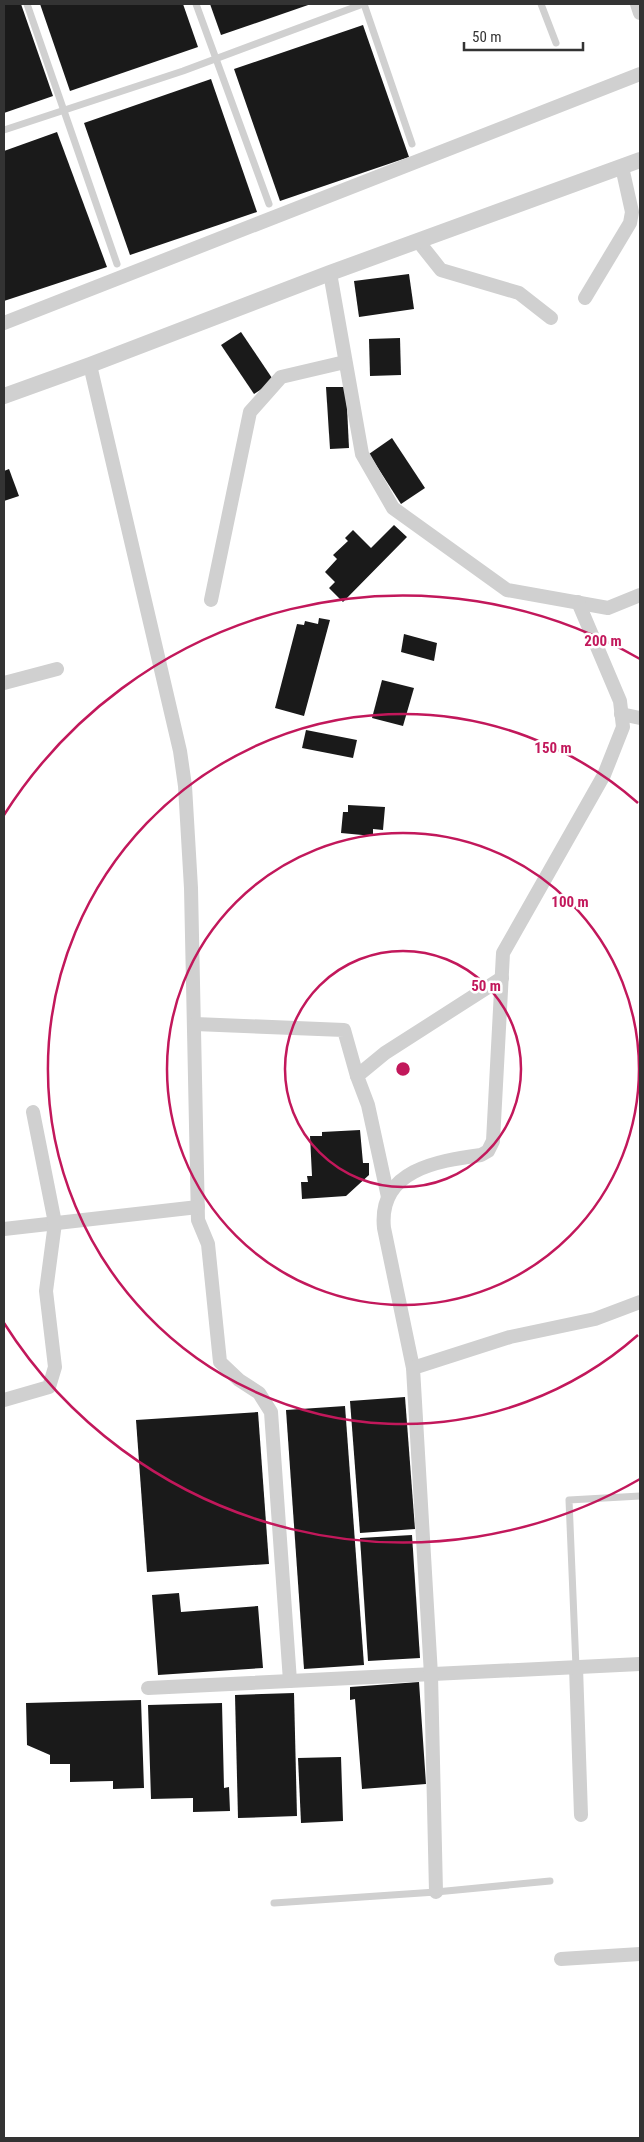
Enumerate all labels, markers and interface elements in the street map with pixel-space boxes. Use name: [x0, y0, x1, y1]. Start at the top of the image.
scale bar: [464, 20, 583, 52]
text: 50 m: [472, 28, 502, 46]
text: 200 m: [584, 632, 622, 650]
text: 150 m: [534, 739, 572, 757]
text: 100 m: [551, 893, 589, 911]
text: 50 m: [471, 977, 501, 995]
centre of rings: [394, 1060, 412, 1078]

